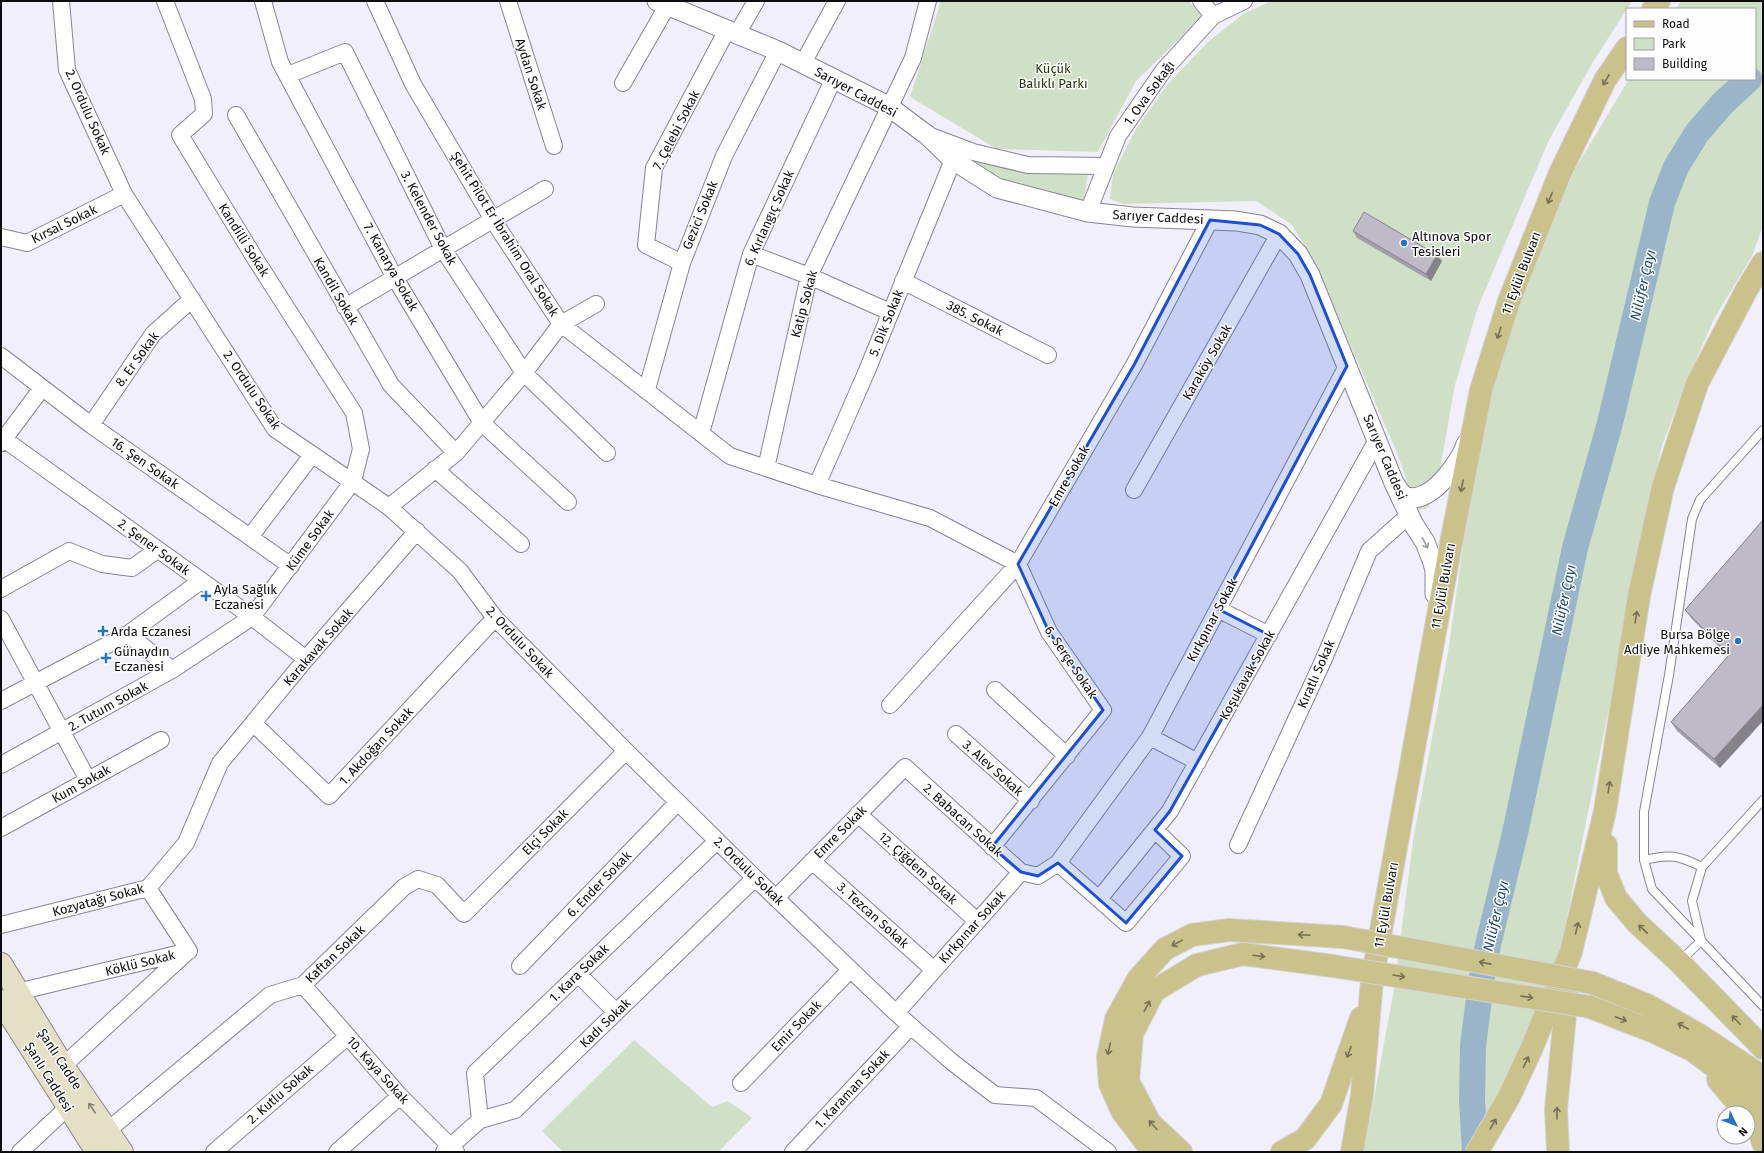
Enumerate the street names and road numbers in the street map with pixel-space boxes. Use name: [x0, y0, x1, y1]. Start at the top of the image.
street label: Aydan Sokak: [512, 36, 550, 112]
street label: 1. Ova Sokağı: [1120, 58, 1178, 128]
street label: Sarıyer Caddesi: [812, 64, 900, 120]
street label: 2. Ordulu Sokak: [63, 67, 114, 157]
street label: 7. Çelebi Sokak: [650, 88, 703, 172]
street label: Şehit Pilot Er İbrahim Oral Sokak: [448, 149, 562, 319]
street label: 6. Kırlangıç Sokak: [741, 167, 797, 268]
street label: 3. Kelender Sokak: [398, 168, 460, 268]
street label: Gezici Sokak: [679, 178, 721, 252]
street label: Kandilli Sokak: [216, 201, 273, 280]
street label: Kırsal Sokak: [29, 202, 100, 246]
street label: Sarıyer Caddesi: [1112, 207, 1204, 227]
street label: 7. Kanarya Sokak: [361, 220, 422, 314]
street label: 11 Eylül Bulvarı: [1498, 230, 1544, 316]
street label: Kandil Sokak: [311, 254, 362, 328]
street label: Katip Sokak: [788, 268, 820, 339]
street label: 5. Dik Sokak: [866, 287, 906, 358]
street label: 385. Sokak: [944, 297, 1006, 339]
street label: Karaköy Sokak: [1179, 321, 1235, 403]
street label: 8. Er Sokak: [112, 328, 162, 389]
street label: 2. Ordulu Sokak: [220, 348, 284, 432]
street label: Sarıyer Caddesi: [1360, 412, 1410, 502]
street label: 16. Şen Sokak: [108, 434, 182, 492]
street label: Emre Sokak: [1046, 443, 1093, 509]
street label: Küme Sokak: [283, 506, 337, 573]
street label: 2. Şener Sokak: [115, 516, 193, 578]
street label: 11 Eylül Bulvarı: [1428, 542, 1458, 630]
street label: Kırkpınar Sokak: [1184, 575, 1240, 664]
street label: 2. Ordulu Sokak: [483, 603, 557, 681]
street label: Karakavak Sokak: [280, 605, 356, 689]
street label: 6. Serçe Sokak: [1041, 623, 1101, 701]
street label: Koşukavak Sokak: [1216, 627, 1278, 722]
street label: Kıratlı Sokak: [1294, 637, 1338, 711]
street label: 2. Tutum Sokak: [66, 678, 151, 734]
street label: 1. Akdoğan Sokak: [336, 704, 416, 788]
street label: 3. Alev Sokak: [960, 737, 1027, 799]
street label: Kum Sokak: [49, 762, 113, 806]
street label: 2. Babacan Sokak: [920, 780, 1006, 860]
street label: Emre Sokak: [811, 802, 870, 861]
street label: Elçi Sokak: [519, 806, 571, 858]
street label: 12. Çiğdem Sokak: [876, 829, 961, 907]
street label: 2. Ordulu Sokak: [711, 834, 787, 908]
street label: 6. Ender Sokak: [564, 848, 635, 920]
street label: 11 Eylül Bulvarı: [1371, 861, 1401, 949]
street label: 3. Tezcan Sokak: [834, 879, 912, 951]
street label: Kozyatağı Sokak: [51, 880, 146, 919]
street label: Kırkpınar Sokak: [936, 887, 1009, 966]
street label: Kaftan Sokak: [302, 922, 368, 986]
street label: 1. Kara Sokak: [546, 941, 612, 1005]
street label: Köklü Sokak: [104, 947, 177, 979]
street label: Kadı Sokak: [577, 995, 634, 1051]
street label: Emir Sokak: [768, 997, 824, 1055]
street label: Şanlı Cadde: [35, 1026, 85, 1092]
street label: 10. Kaya Sokak: [344, 1033, 412, 1107]
street label: Şanlı Caddesi: [22, 1039, 76, 1115]
street label: 1. Karaman Sokak: [812, 1046, 893, 1132]
street label: 2. Kutlu Sokak: [244, 1061, 316, 1127]

